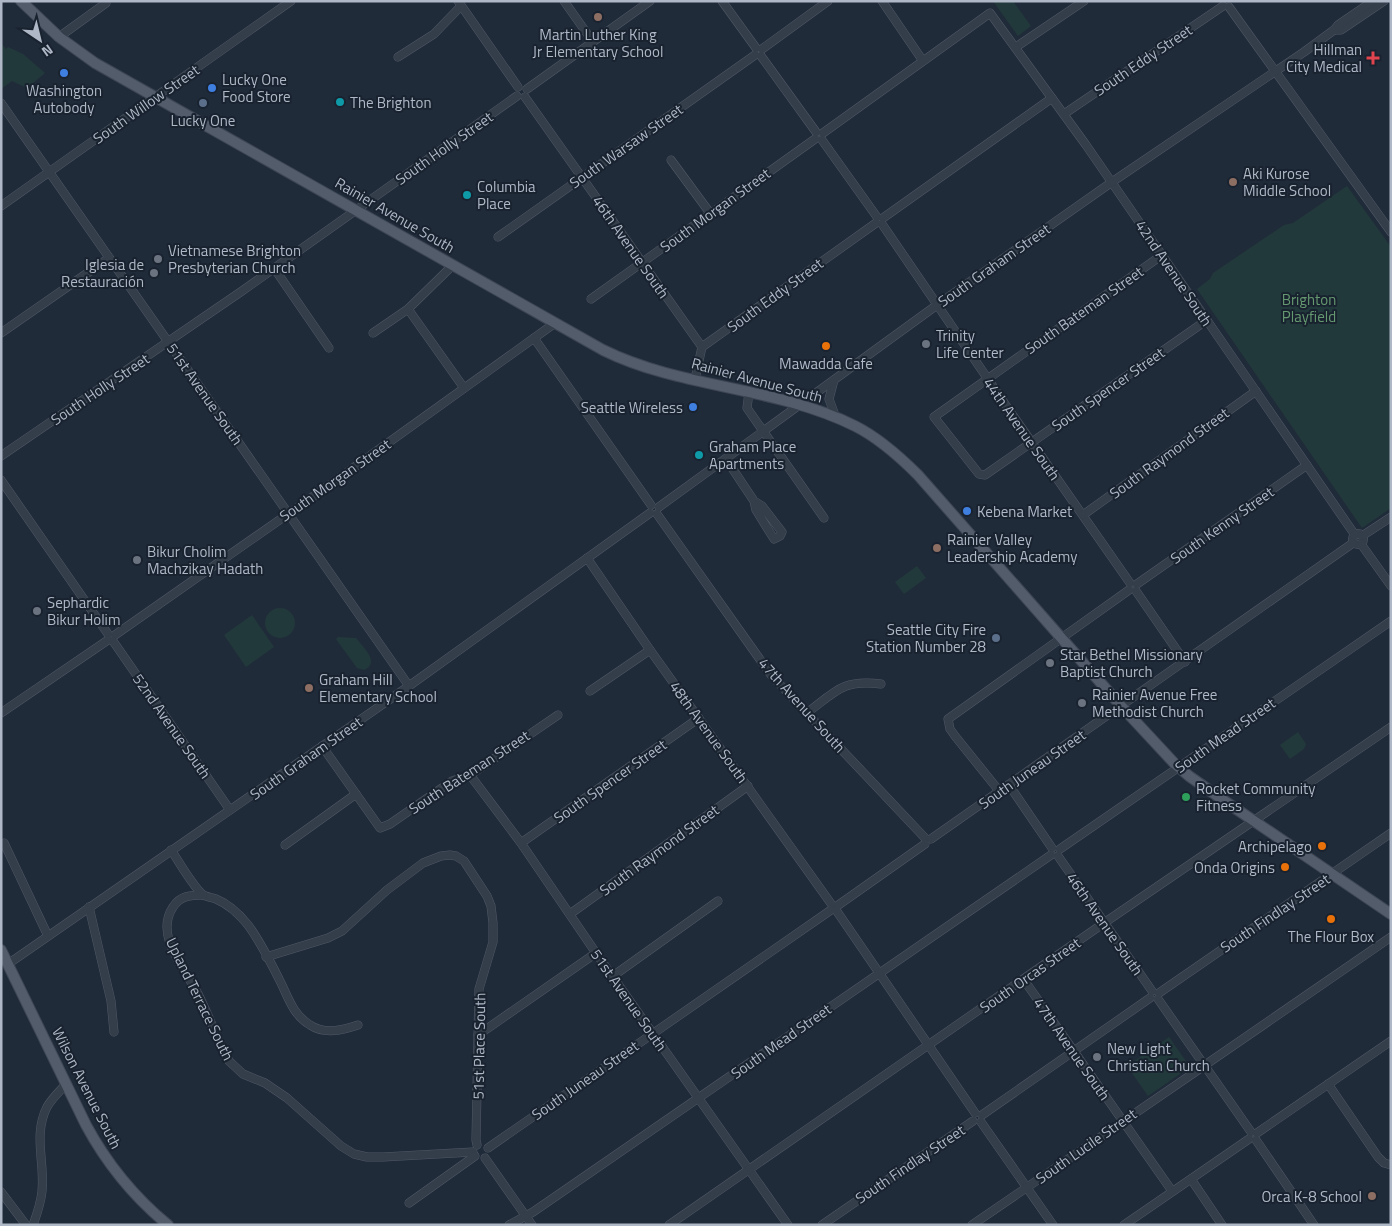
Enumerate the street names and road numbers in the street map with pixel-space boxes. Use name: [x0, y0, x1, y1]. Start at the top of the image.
street label: South Eddy Street: [1089, 18, 1197, 101]
street label: South Willow Street: [88, 58, 205, 149]
street label: South Warsaw Street: [564, 98, 688, 194]
street label: South Holly Street: [390, 105, 498, 190]
street label: South Morgan Street: [655, 162, 776, 258]
street label: Rainier Avenue South: [331, 171, 459, 259]
street label: 46th Avenue South: [587, 191, 675, 303]
street label: 42nd Avenue South: [1130, 215, 1218, 331]
street label: South Graham Street: [933, 217, 1056, 312]
street label: South Eddy Street: [722, 252, 828, 338]
street label: South Bateman Street: [1020, 260, 1149, 360]
street label: 51st Avenue South: [161, 338, 249, 450]
street label: South Spencer Street: [1047, 341, 1170, 437]
street label: South Holly Street: [46, 347, 155, 431]
street label: Rainier Avenue South: [689, 351, 825, 409]
street label: 44th Avenue South: [978, 373, 1066, 485]
street label: South Raymond Street: [1104, 401, 1234, 504]
street label: South Morgan Street: [275, 432, 396, 527]
street label: South Kenny Street: [1166, 480, 1279, 569]
street label: 47th Avenue South: [753, 652, 851, 758]
street label: 52nd Avenue South: [127, 669, 217, 783]
street label: 48th Avenue South: [664, 676, 754, 788]
street label: South Mead Street: [1170, 691, 1281, 778]
street label: South Graham Street: [245, 710, 368, 805]
street label: South Juneau Street: [974, 723, 1091, 815]
street label: South Bateman Street: [404, 724, 535, 820]
street label: South Spencer Street: [549, 733, 672, 829]
street label: South Raymond Street: [594, 798, 724, 901]
street label: South Findlay Street: [1216, 867, 1335, 958]
street label: 46th Avenue South: [1061, 868, 1149, 980]
street label: South Orcas Street: [975, 931, 1086, 1018]
street label: Upland Terrace South: [160, 934, 240, 1064]
street label: 51st Avenue South: [585, 944, 673, 1056]
street label: 51st Place South: [467, 992, 491, 1100]
street label: 47th Avenue South: [1028, 993, 1116, 1105]
street label: South Mead Street: [726, 997, 837, 1084]
street label: Wilson Avenue South: [46, 1023, 128, 1153]
street label: South Juneau Street: [527, 1034, 644, 1126]
street label: South Lucile Street: [1031, 1102, 1142, 1189]
street label: South Findlay Street: [851, 1118, 970, 1209]

